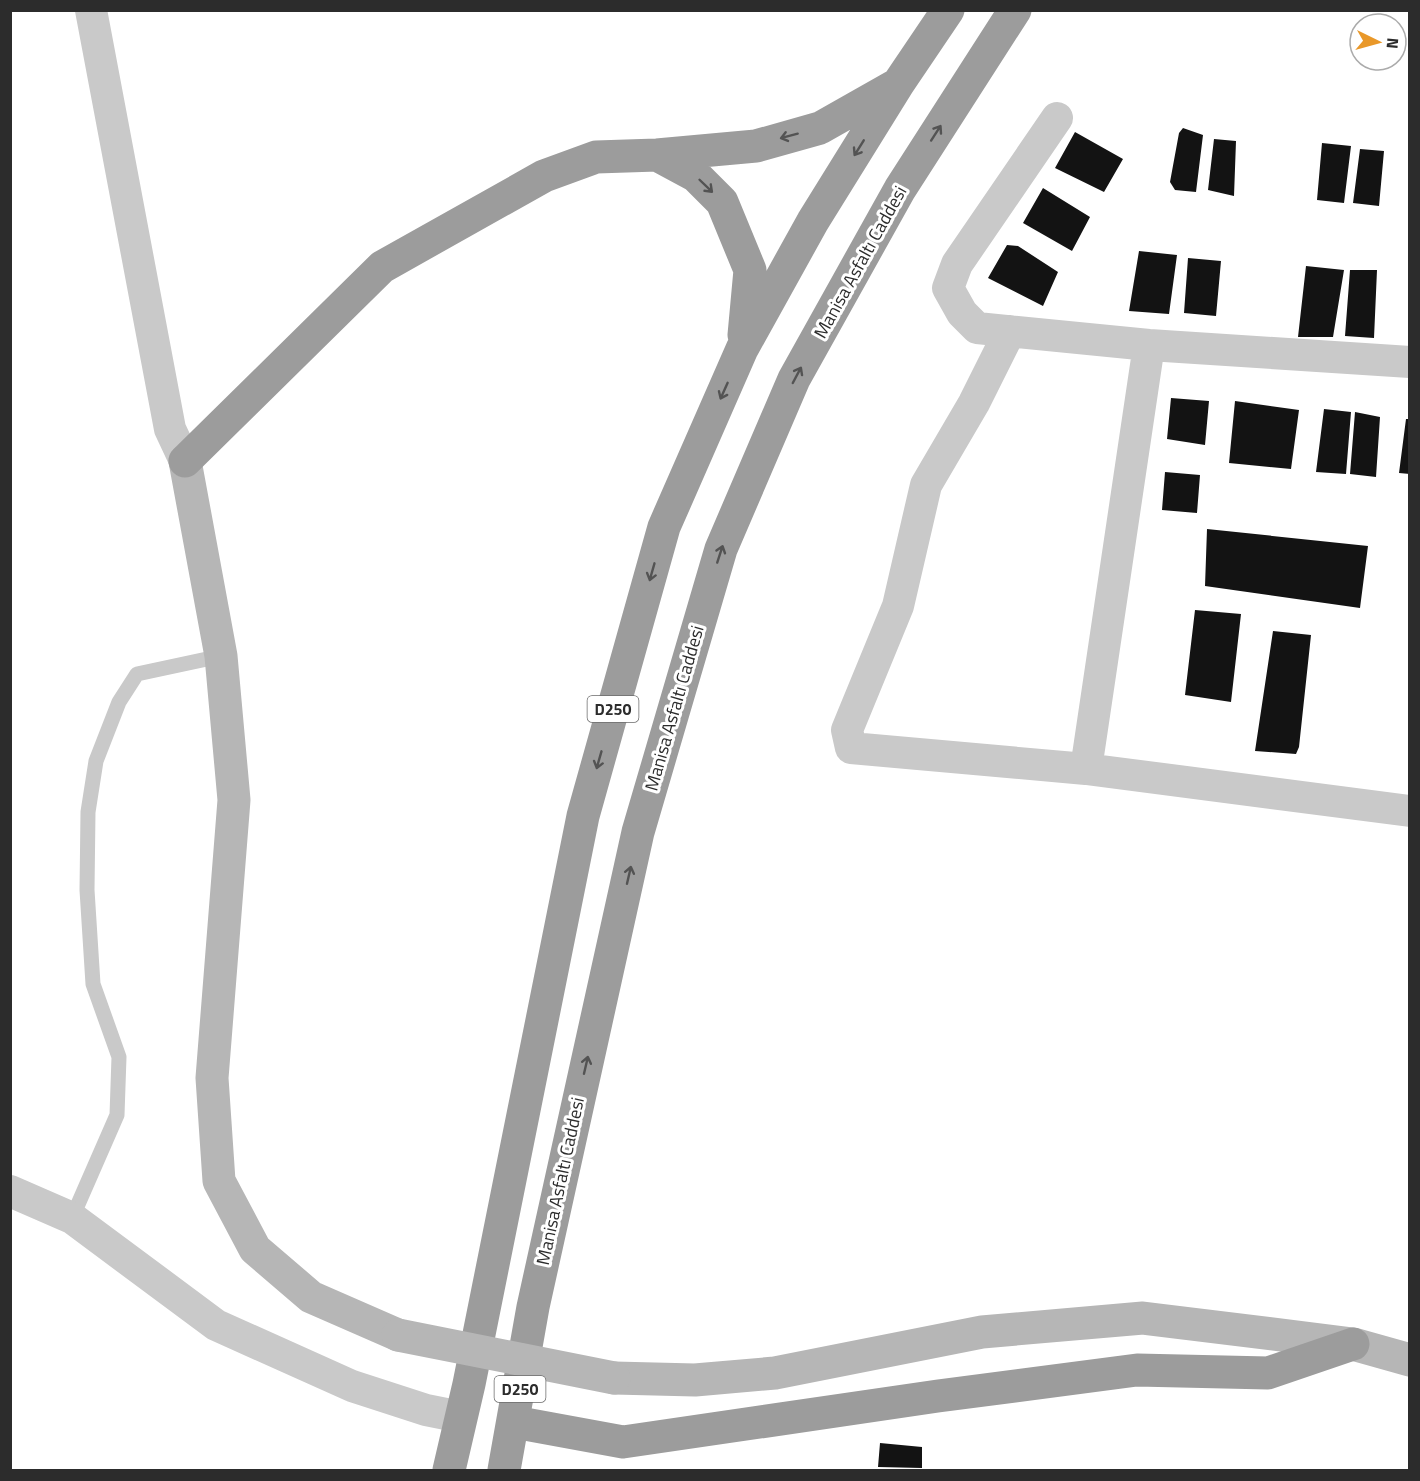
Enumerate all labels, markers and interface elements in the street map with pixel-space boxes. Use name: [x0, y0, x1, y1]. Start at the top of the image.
north arrow: [1348, 12, 1408, 72]
text: N: [1381, 37, 1405, 50]
one-way arrow: [930, 125, 942, 142]
one-way arrow: [780, 131, 799, 143]
one-way arrow: [852, 139, 865, 156]
one-way arrow: [699, 179, 714, 193]
street label: Manisa Asfaltı Caddesi: [807, 181, 913, 343]
one-way arrow: [791, 367, 803, 384]
one-way arrow: [717, 382, 729, 400]
one-way arrow: [715, 545, 726, 564]
one-way arrow: [645, 562, 657, 581]
street label: Manisa Asfaltı Caddesi: [637, 622, 711, 794]
road number: D250: [588, 696, 638, 722]
one-way arrow: [593, 750, 604, 769]
one-way arrow: [623, 866, 635, 885]
one-way arrow: [580, 1056, 592, 1075]
street label: Manisa Asfaltı Caddesi: [529, 1095, 591, 1267]
road number: D250: [494, 1376, 546, 1402]

